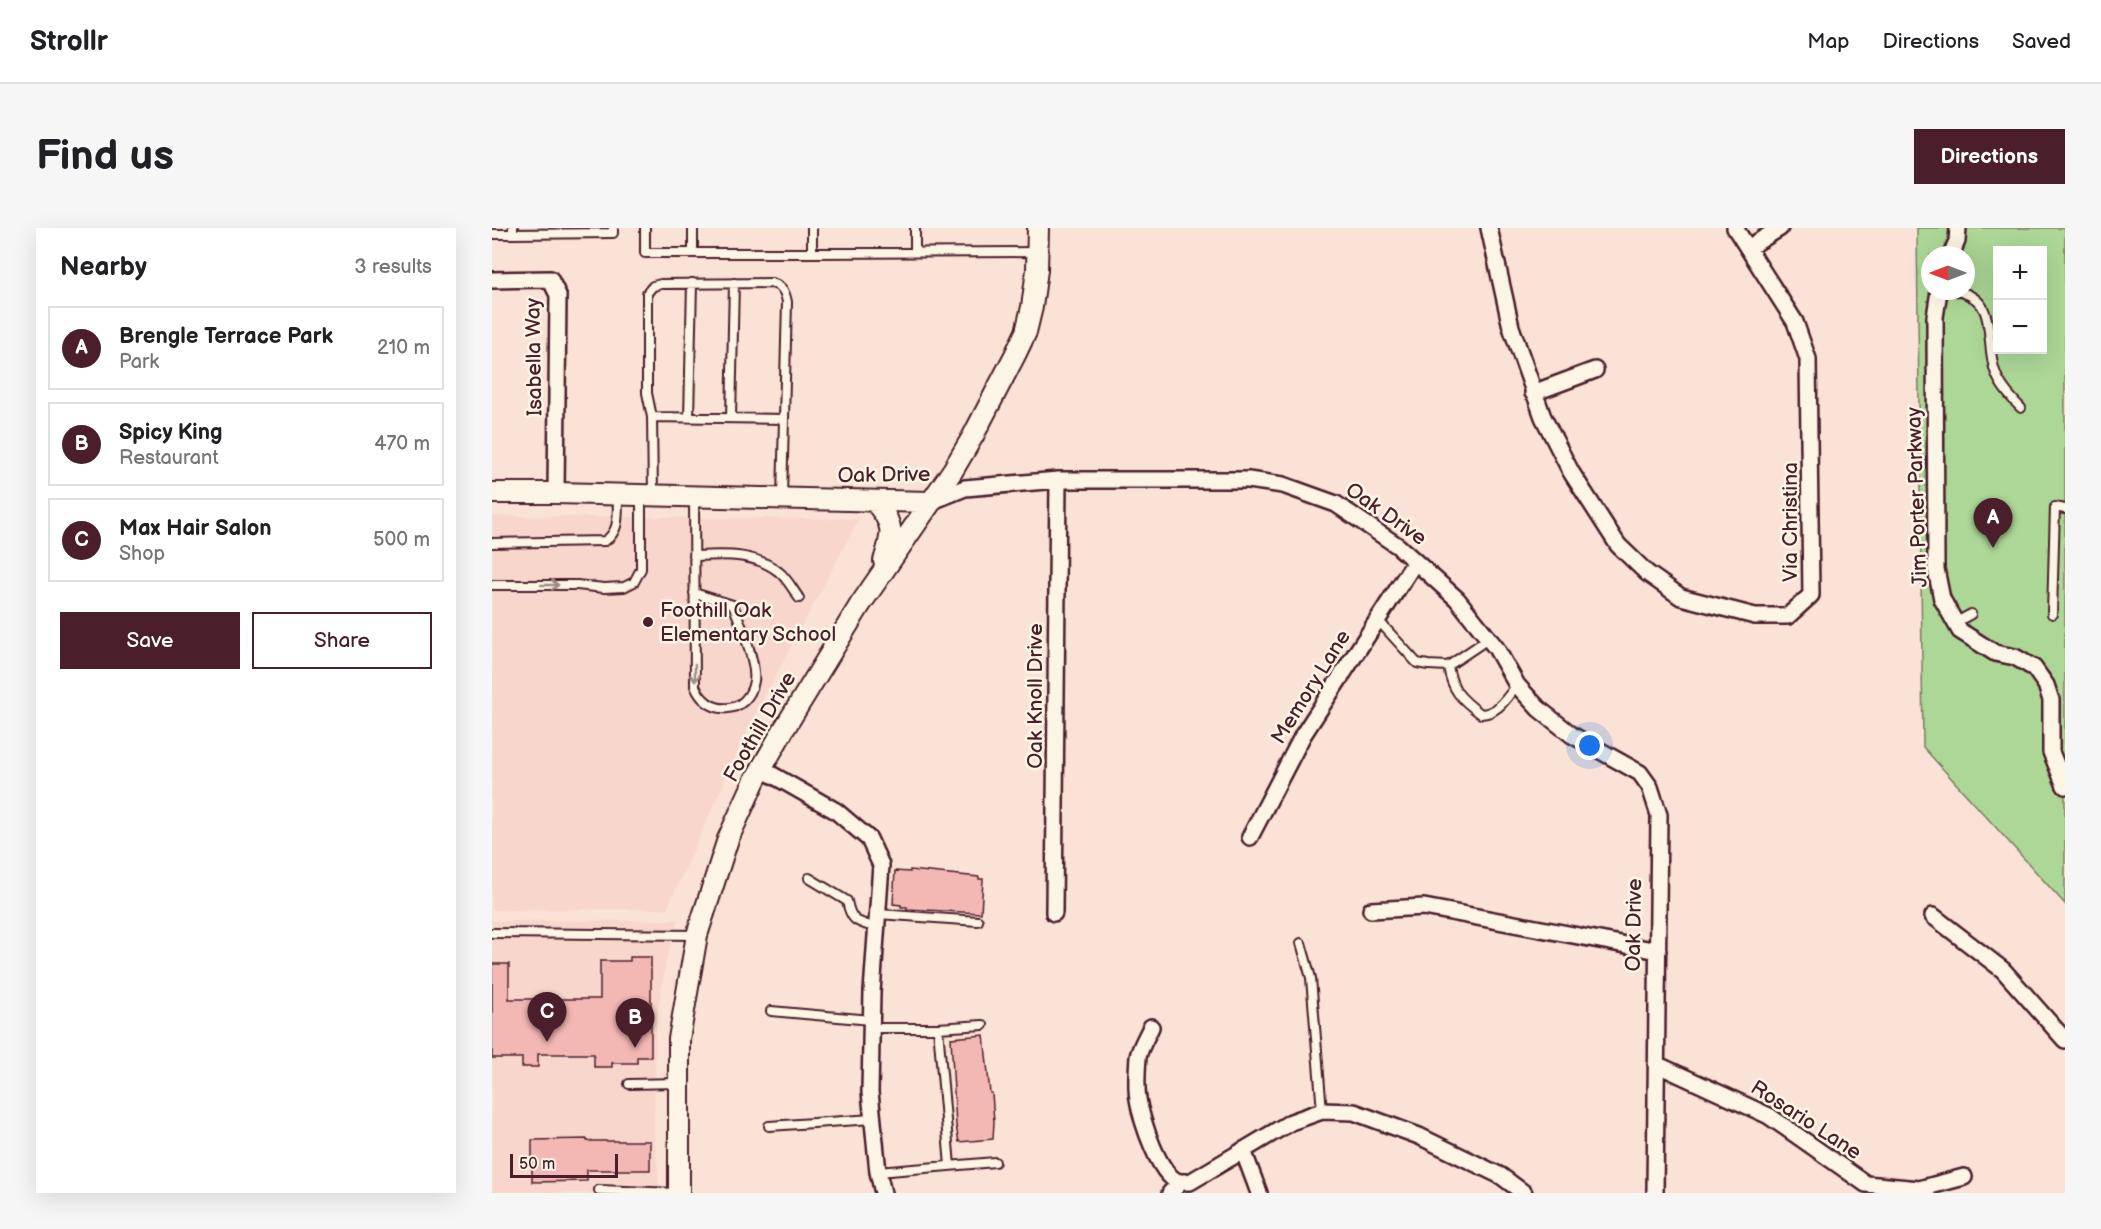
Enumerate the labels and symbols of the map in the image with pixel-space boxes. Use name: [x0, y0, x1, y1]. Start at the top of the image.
north arrow: [1921, 246, 1975, 300]
street label: Isabella Way: [520, 297, 548, 416]
street label: Jim Porter Parkway: [1901, 406, 1933, 588]
street label: Oak Drive: [837, 462, 931, 488]
street label: Via Christina: [1778, 462, 1803, 582]
street label: Oak Drive: [1341, 477, 1431, 551]
pin: A: [1974, 498, 2012, 548]
one-way arrow: [540, 579, 560, 591]
place label: Foothill Oak Elementary School: [660, 598, 836, 647]
marker: Foothill Oak Elementary School: [641, 615, 655, 629]
street label: Oak Knoll Drive: [1023, 623, 1048, 769]
street label: Memory Lane: [1266, 625, 1356, 749]
one-way arrow: [689, 662, 701, 682]
street label: Foothill Drive: [718, 668, 802, 786]
your location: [1575, 731, 1604, 760]
street label: Oak Drive: [1621, 878, 1647, 972]
pin: C: [528, 992, 566, 1042]
pin: B: [616, 998, 654, 1048]
street label: Rosario Lane: [1746, 1075, 1866, 1165]
scale bar: [510, 1151, 618, 1178]

